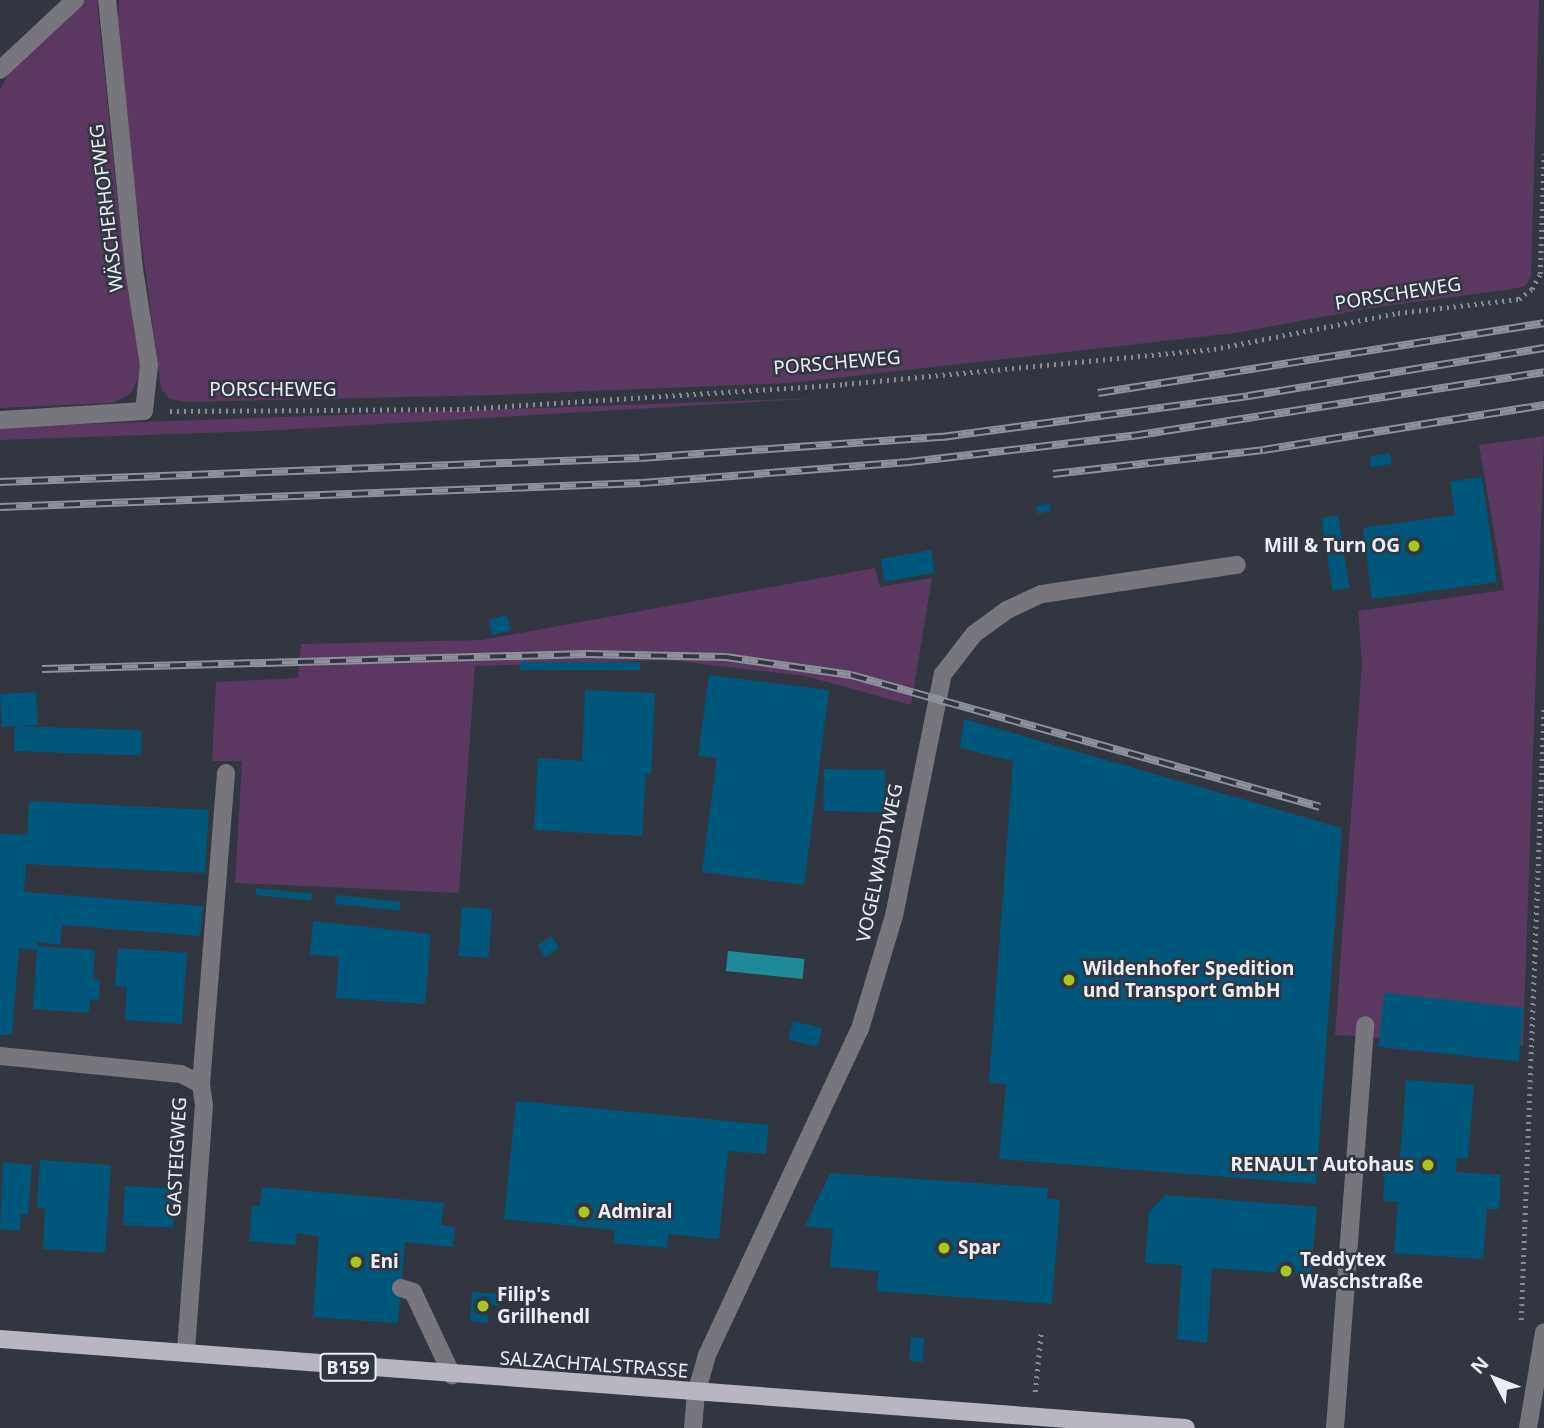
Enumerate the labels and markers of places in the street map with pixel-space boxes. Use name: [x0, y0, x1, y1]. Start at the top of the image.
place label: Mill & Turn OG: [1264, 535, 1400, 557]
marker: Mill & Turn OG: [1406, 538, 1422, 554]
place label: Wildenhofer Spedition und Transport GmbH: [1083, 958, 1294, 1002]
marker: Wildenhofer Spedition und Transport GmbH: [1061, 972, 1077, 988]
place label: RENAULT Autohaus: [1231, 1154, 1414, 1176]
marker: RENAULT Autohaus: [1420, 1157, 1436, 1173]
place label: Admiral: [598, 1201, 673, 1223]
marker: Admiral: [576, 1204, 592, 1220]
place label: Spar: [958, 1237, 1000, 1259]
marker: Spar: [936, 1240, 952, 1256]
place label: Teddytex Waschstraße: [1300, 1249, 1423, 1293]
place label: Eni: [370, 1251, 399, 1273]
marker: Eni: [348, 1254, 364, 1270]
marker: Teddytex Waschstraße: [1278, 1263, 1294, 1279]
place label: Filip's Grillhendl: [497, 1284, 590, 1328]
marker: Filip's Grillhendl: [475, 1298, 491, 1314]

